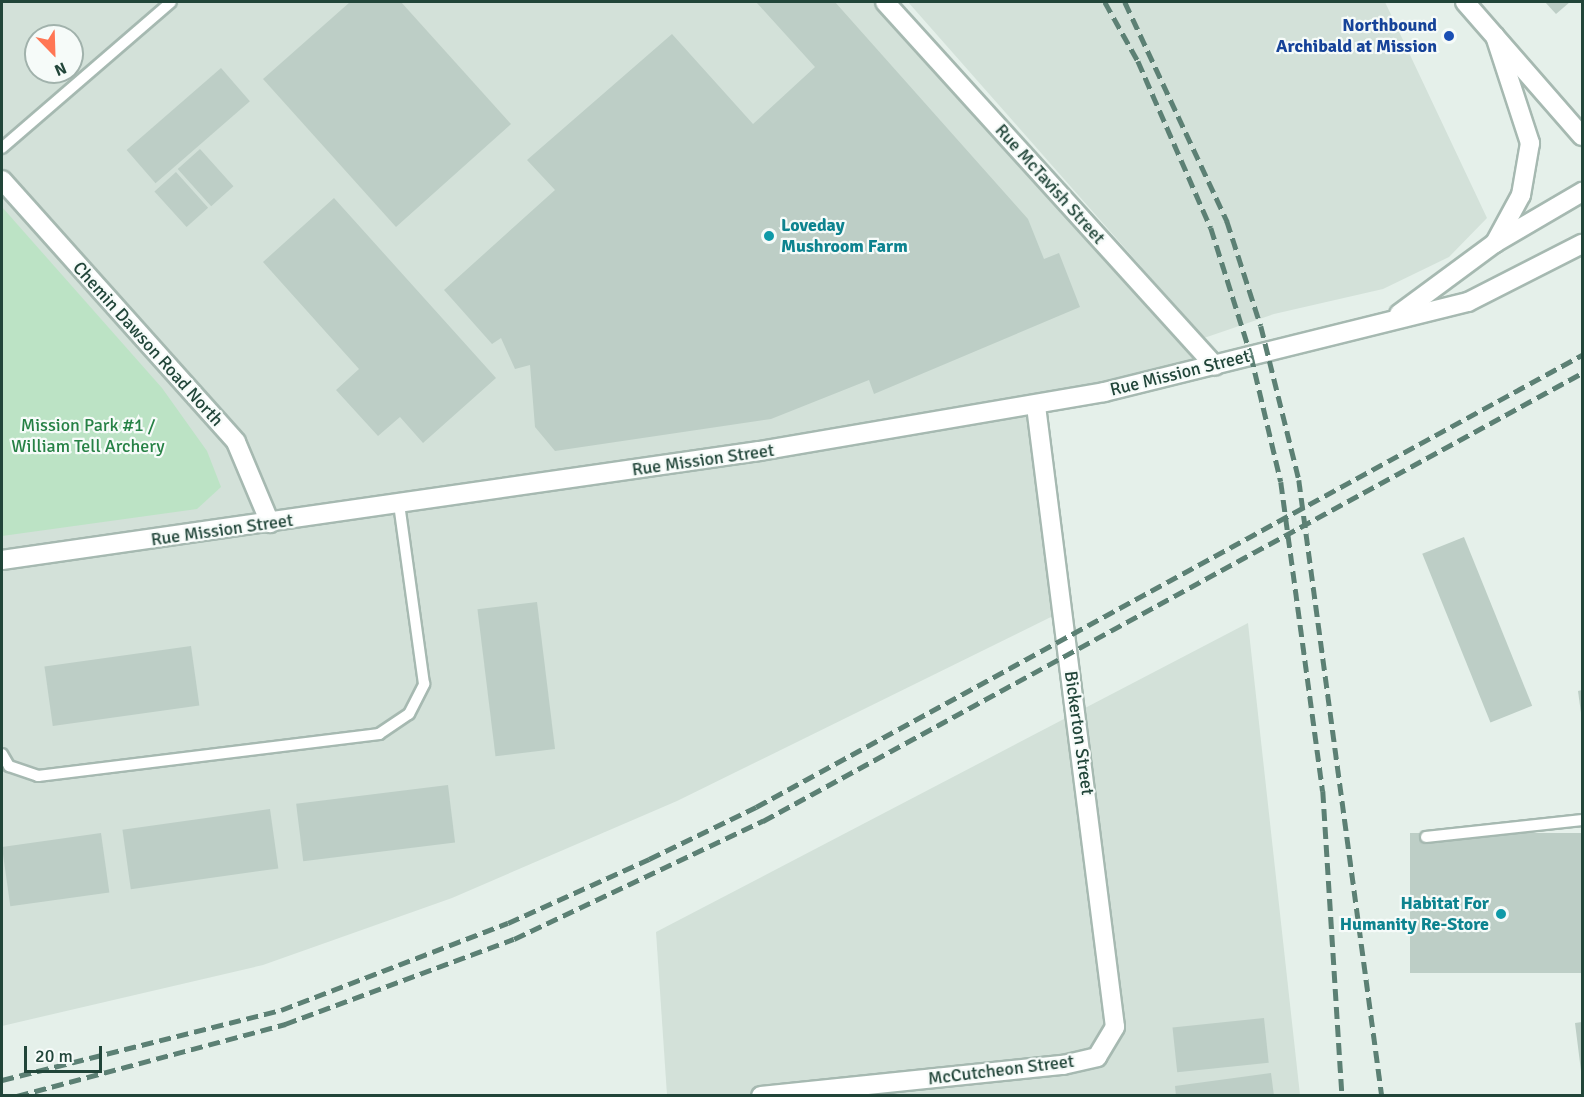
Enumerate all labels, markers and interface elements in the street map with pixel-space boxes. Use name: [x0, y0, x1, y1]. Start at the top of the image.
place label: Northbound Archibald at Mission: [1276, 15, 1437, 57]
north arrow: [24, 24, 84, 84]
marker: Northbound Archibald at Mission: [1442, 29, 1456, 43]
text: N: [51, 57, 69, 80]
street label: Rue McTavish Street: [990, 120, 1110, 248]
place label: Loveday Mushroom Farm: [781, 215, 908, 258]
marker: Loveday Mushroom Farm: [762, 229, 776, 243]
street label: Chemin Dawson Road North: [68, 257, 228, 431]
street label: Rue Mission Street: [1108, 345, 1252, 401]
park label: Mission Park #1 / William Tell Archery: [11, 415, 165, 458]
street label: Rue Mission Street: [631, 439, 775, 481]
street label: Rue Mission Street: [150, 509, 294, 551]
street label: Bickerton Street: [1060, 670, 1098, 796]
place label: Habitat For Humanity Re-Store: [1340, 893, 1489, 936]
marker: Habitat For Humanity Re-Store: [1494, 907, 1508, 921]
scale bar: [27, 1034, 105, 1072]
text: 20 m: [35, 1045, 73, 1067]
street label: McCutcheon Street: [927, 1050, 1075, 1090]

